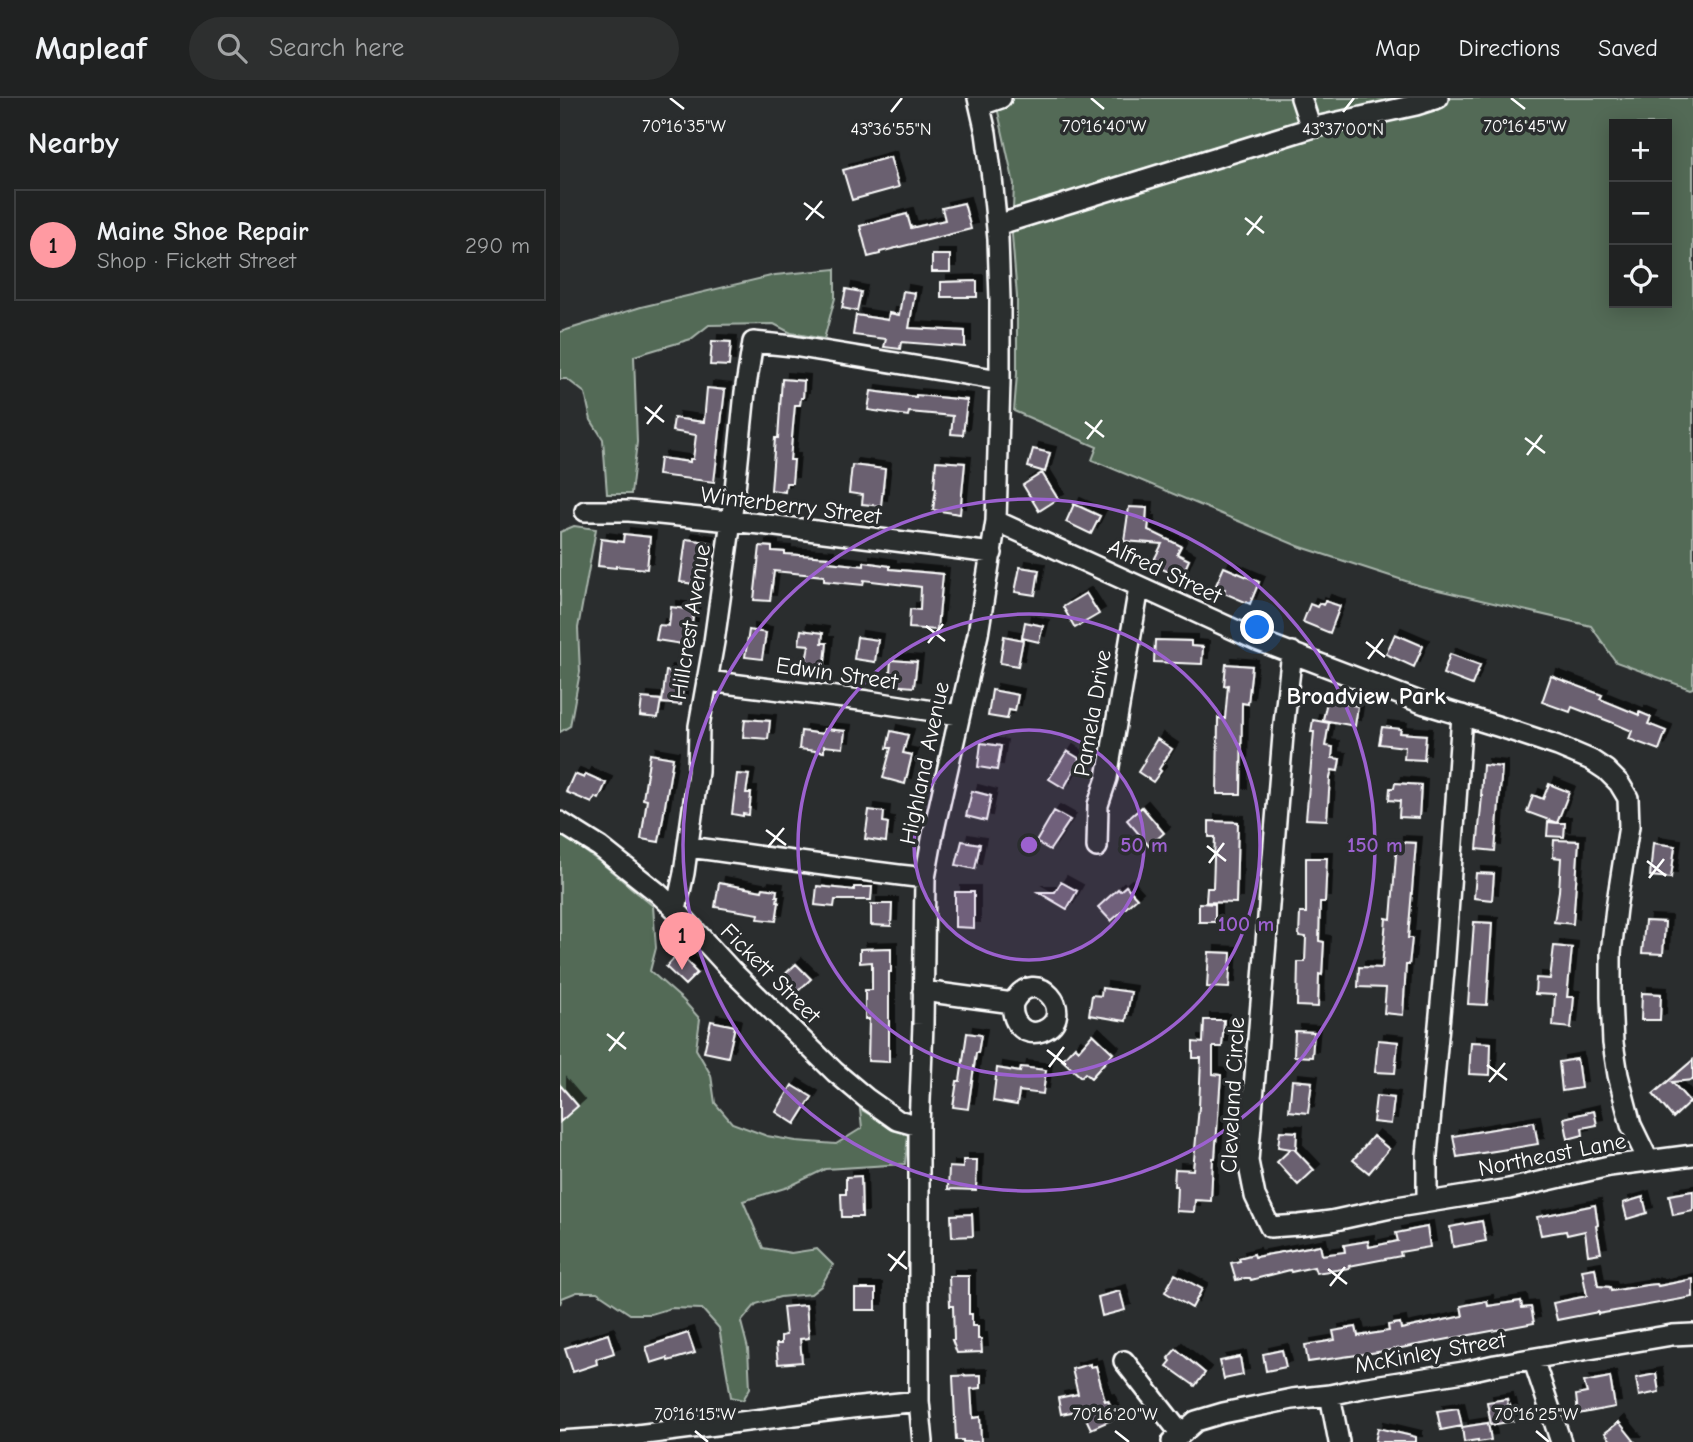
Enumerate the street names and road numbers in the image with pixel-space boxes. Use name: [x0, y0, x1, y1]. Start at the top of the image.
street label: Winterberry Street: [699, 481, 884, 530]
street label: Alfred Street: [1104, 533, 1227, 610]
street label: Hillcrest Avenue: [665, 542, 716, 702]
street label: Pamela Drive: [1068, 648, 1117, 779]
street label: Edwin Street: [774, 652, 901, 696]
street label: Highland Avenue: [894, 679, 955, 847]
street label: Fickett Street: [715, 918, 827, 1030]
street label: Cleveland Circle: [1215, 1016, 1250, 1174]
street label: Northeast Lane: [1476, 1127, 1628, 1182]
street label: McKinley Street: [1352, 1326, 1509, 1379]

